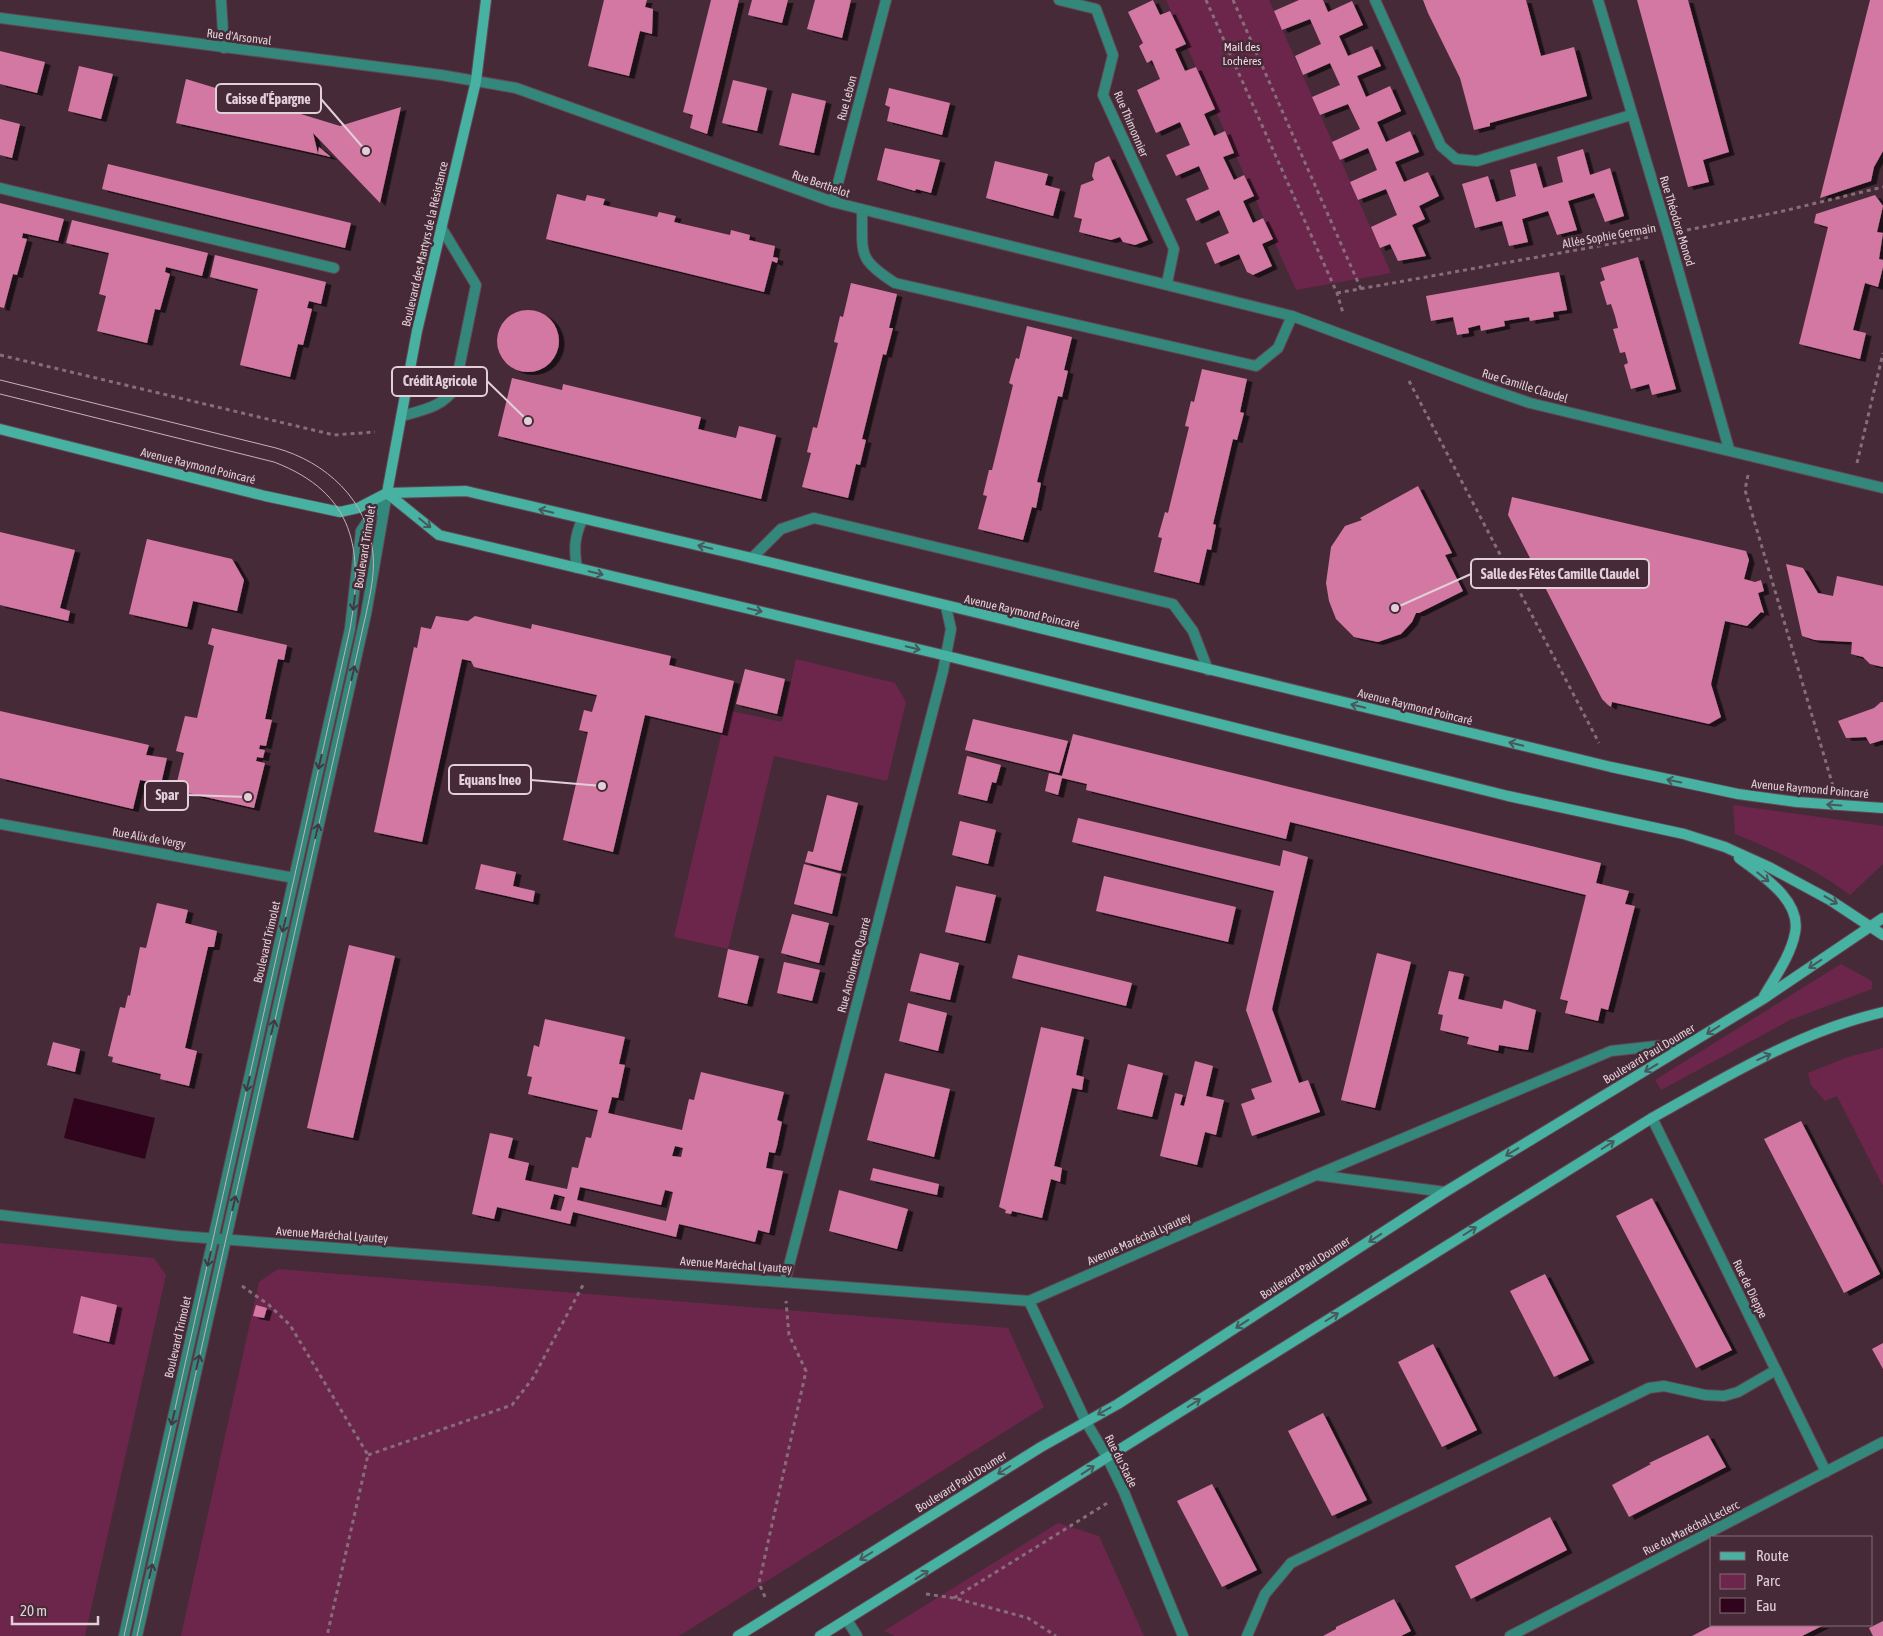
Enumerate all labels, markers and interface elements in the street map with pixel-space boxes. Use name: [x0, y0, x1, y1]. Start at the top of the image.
street label: Rue d'Arsonval: [206, 26, 273, 48]
park label: Mail des Lochères: [1222, 40, 1262, 68]
street label: Rue Lebon: [834, 74, 860, 122]
callout: Caisse d'Épargne: [216, 84, 321, 113]
street label: Rue Thimonnier: [1111, 89, 1151, 159]
text: Caisse d'Épargne: [225, 91, 311, 107]
street label: Boulevard des Martyrs de la Résistance: [399, 160, 451, 328]
street label: Rue Berthelot: [790, 168, 852, 201]
street label: Rue Théodore Monod: [1657, 174, 1697, 268]
street label: Allée Sophie Germain: [1561, 221, 1657, 251]
street label: Rue Camille Claudel: [1480, 366, 1570, 406]
callout: Crédit Agricole: [392, 367, 487, 396]
text: Crédit Agricole: [403, 373, 477, 389]
street label: Avenue Raymond Poincaré: [139, 445, 257, 487]
street label: Boulevard Trimolet: [352, 504, 379, 590]
one-way arrow: [539, 506, 555, 515]
one-way arrow: [418, 518, 431, 529]
one-way arrow: [697, 542, 713, 551]
callout: Salle des Fêtes Camille Claudel: [1471, 559, 1649, 588]
text: Salle des Fêtes Camille Claudel: [1481, 566, 1639, 582]
one-way arrow: [588, 569, 604, 578]
street label: Avenue Raymond Poincaré: [963, 592, 1081, 632]
one-way arrow: [349, 595, 359, 611]
one-way arrow: [746, 606, 762, 615]
one-way arrow: [904, 644, 920, 653]
one-way arrow: [349, 665, 358, 681]
street label: Avenue Raymond Poincaré: [1356, 686, 1474, 728]
one-way arrow: [1350, 701, 1366, 710]
one-way arrow: [1508, 739, 1524, 748]
one-way arrow: [315, 754, 324, 770]
callout: Equans Ineo: [449, 765, 531, 794]
text: Equans Ineo: [459, 772, 522, 788]
one-way arrow: [1666, 775, 1682, 785]
street label: Avenue Raymond Poincaré: [1751, 777, 1869, 801]
callout: Spar: [145, 781, 188, 810]
text: Spar: [155, 787, 179, 803]
one-way arrow: [1827, 800, 1843, 809]
one-way arrow: [313, 824, 323, 840]
street label: Rue Alix de Vergy: [111, 825, 187, 851]
one-way arrow: [1757, 871, 1770, 882]
one-way arrow: [1823, 896, 1837, 906]
street label: Boulevard Trimolet: [251, 899, 283, 984]
street label: Rue Antoinette Quarré: [835, 916, 873, 1014]
one-way arrow: [279, 917, 288, 933]
one-way arrow: [1808, 959, 1822, 969]
one-way arrow: [269, 1020, 279, 1036]
street label: Boulevard Paul Doumer: [1601, 1021, 1698, 1087]
one-way arrow: [1706, 1024, 1720, 1035]
one-way arrow: [1756, 1051, 1771, 1061]
one-way arrow: [1645, 1063, 1659, 1073]
one-way arrow: [243, 1075, 252, 1091]
one-way arrow: [1601, 1140, 1615, 1151]
one-way arrow: [1506, 1147, 1520, 1157]
one-way arrow: [230, 1196, 239, 1212]
street label: Avenue Maréchal Lyautey: [1085, 1210, 1193, 1268]
street label: Avenue Maréchal Lyautey: [276, 1224, 388, 1246]
one-way arrow: [1463, 1226, 1477, 1237]
street label: Boulevard Paul Doumer: [1257, 1233, 1353, 1302]
one-way arrow: [1368, 1233, 1382, 1243]
one-way arrow: [204, 1251, 213, 1267]
street label: Avenue Maréchal Lyautey: [680, 1254, 792, 1276]
street label: Rue de Dieppe: [1730, 1257, 1770, 1321]
street label: Boulevard Trimolet: [162, 1294, 194, 1379]
one-way arrow: [1325, 1312, 1339, 1322]
one-way arrow: [1235, 1320, 1249, 1330]
one-way arrow: [194, 1354, 203, 1370]
one-way arrow: [1187, 1398, 1201, 1408]
one-way arrow: [1098, 1407, 1112, 1417]
one-way arrow: [168, 1410, 177, 1426]
street label: Rue du Stade: [1102, 1432, 1140, 1490]
street label: Boulevard Paul Doumer: [913, 1448, 1009, 1516]
one-way arrow: [997, 1465, 1011, 1475]
one-way arrow: [1081, 1465, 1095, 1475]
street label: Rue du Maréchal Leclerc: [1641, 1497, 1742, 1558]
legend: [1710, 1536, 1873, 1626]
text: Route: [1756, 1547, 1789, 1564]
one-way arrow: [859, 1551, 873, 1561]
one-way arrow: [147, 1564, 156, 1580]
one-way arrow: [914, 1569, 928, 1579]
text: Parc: [1756, 1572, 1780, 1589]
scale bar: [12, 1594, 99, 1626]
text: Eau: [1756, 1597, 1777, 1614]
text: 20 m: [20, 1602, 47, 1619]

